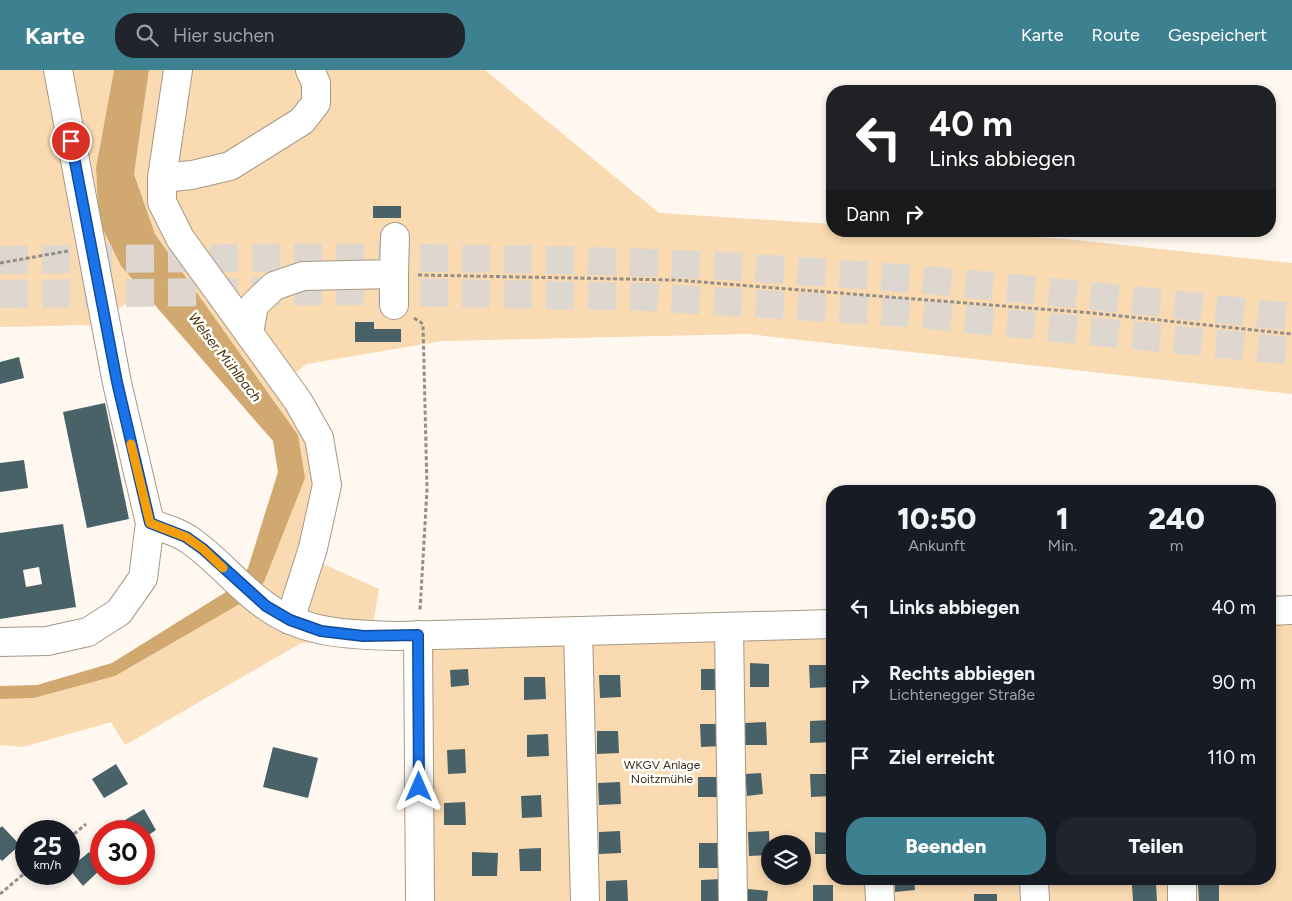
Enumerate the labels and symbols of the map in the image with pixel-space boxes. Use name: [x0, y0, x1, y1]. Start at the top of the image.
pin: [50, 120, 92, 162]
water label: Welser Mühlbach: [184, 309, 265, 405]
park label: WKGV Anlage Noitzmühle: [624, 758, 701, 786]
position arrow: [392, 760, 444, 812]
speed limit sign: 30: [90, 820, 155, 885]

